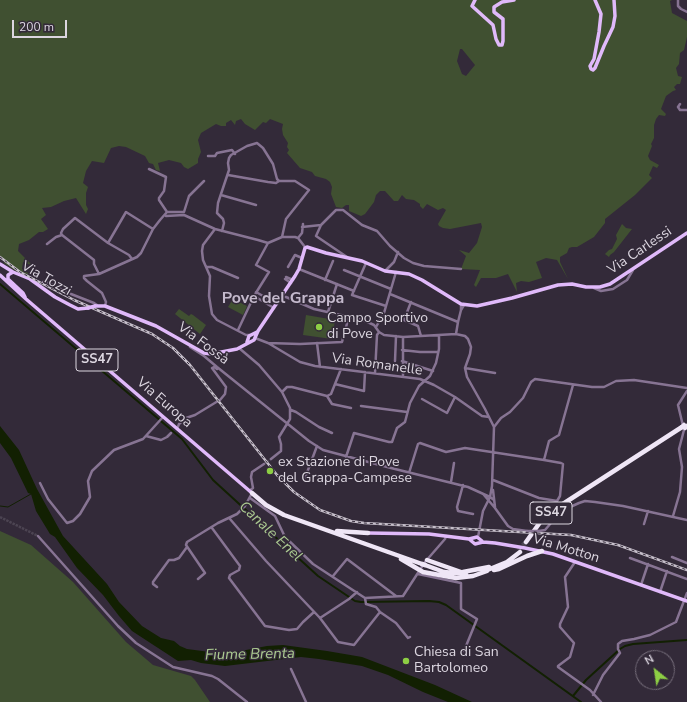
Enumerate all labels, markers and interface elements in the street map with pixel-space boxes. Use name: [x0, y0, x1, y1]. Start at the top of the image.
scale bar: [14, 12, 69, 38]
text: 200 m: [19, 19, 54, 35]
street label: Via Carlessi: [605, 223, 675, 279]
street label: Via Tozzi: [18, 258, 74, 300]
district label: Pove del Grappa: [222, 289, 344, 309]
place label: Campo Sportivo di Pove: [327, 311, 428, 344]
street label: Via Fossà: [174, 319, 232, 369]
marker: Campo Sportivo di Pove: [314, 322, 324, 332]
road number: SS47: [76, 349, 118, 371]
street label: Via Romanelle: [331, 350, 423, 380]
street label: Via Europa: [133, 374, 195, 432]
place label: ex Stazione di Pove del Grappa-Campese: [278, 455, 412, 488]
marker: ex Stazione di Pove del Grappa-Campese: [265, 466, 275, 476]
water label: Canale Enel: [235, 498, 305, 566]
road number: SS47: [530, 502, 572, 524]
street label: Via Motton: [531, 531, 601, 567]
water label: Fiume Brenta: [205, 645, 295, 665]
place label: Chiesa di San Bartolomeo: [414, 645, 499, 678]
north arrow: [635, 650, 675, 690]
text: N: [642, 651, 657, 669]
marker: Chiesa di San Bartolomeo: [401, 656, 411, 666]

